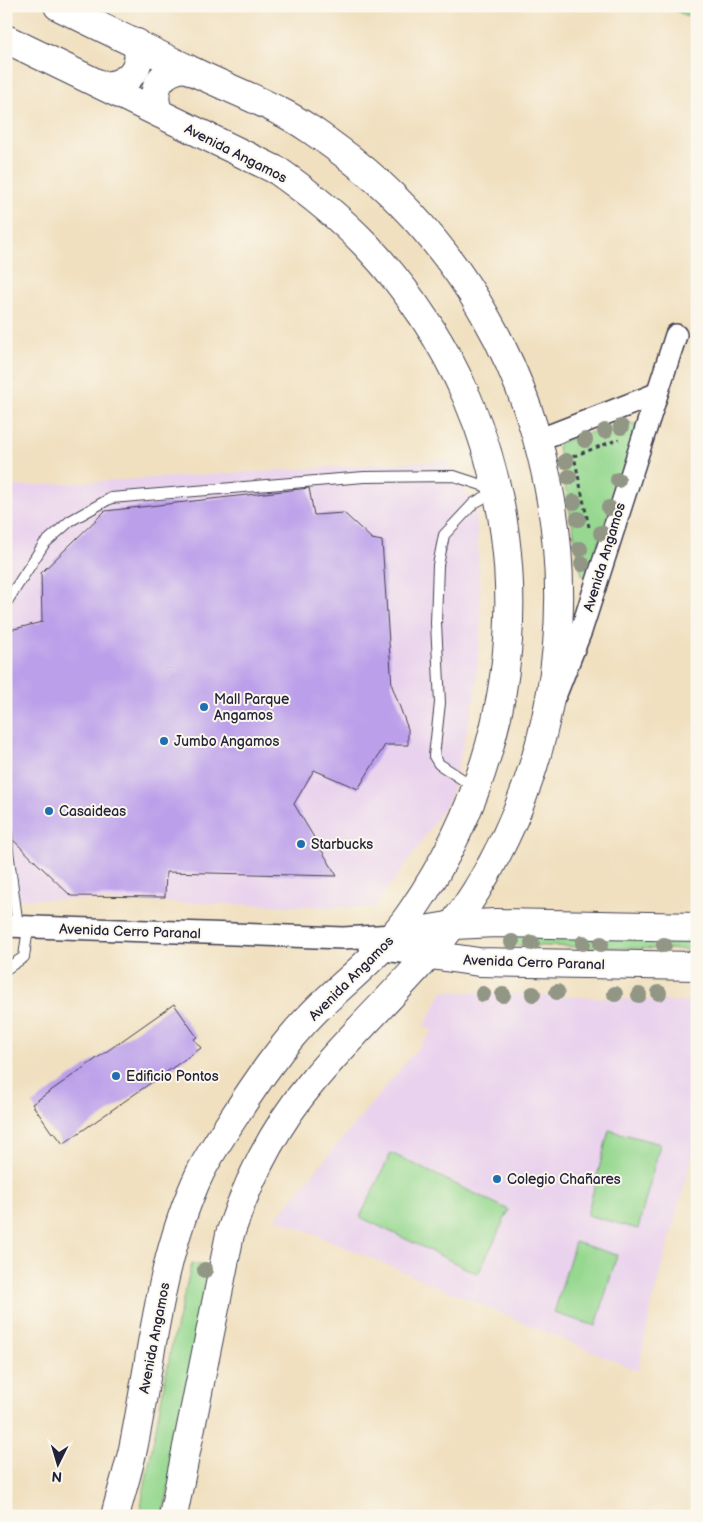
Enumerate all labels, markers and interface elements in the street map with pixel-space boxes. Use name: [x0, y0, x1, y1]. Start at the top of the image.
street label: Avenida Angamos: [182, 120, 290, 187]
street label: Avenida Angamos: [580, 501, 629, 614]
place label: Mall Parque Angamos: [214, 691, 289, 724]
marker: Mall Parque Angamos: [198, 701, 210, 713]
place label: Jumbo Angamos: [174, 733, 279, 750]
marker: Jumbo Angamos: [158, 735, 170, 747]
place label: Casaideas: [59, 803, 126, 820]
marker: Casaideas: [43, 805, 55, 817]
place label: Starbucks: [311, 836, 373, 853]
marker: Starbucks: [295, 838, 307, 850]
street label: Avenida Cerro Paranal: [59, 921, 201, 942]
street label: Avenida Angamos: [305, 932, 397, 1024]
street label: Avenida Cerro Paranal: [463, 952, 605, 973]
place label: Edificio Pontos: [126, 1068, 219, 1085]
marker: Edificio Pontos: [110, 1070, 122, 1082]
place label: Colegio Chañares: [507, 1171, 621, 1188]
marker: Colegio Chañares: [491, 1173, 503, 1185]
street label: Avenida Angamos: [135, 1281, 174, 1395]
north arrow: [32, 1440, 82, 1490]
text: N: [51, 1468, 63, 1485]

